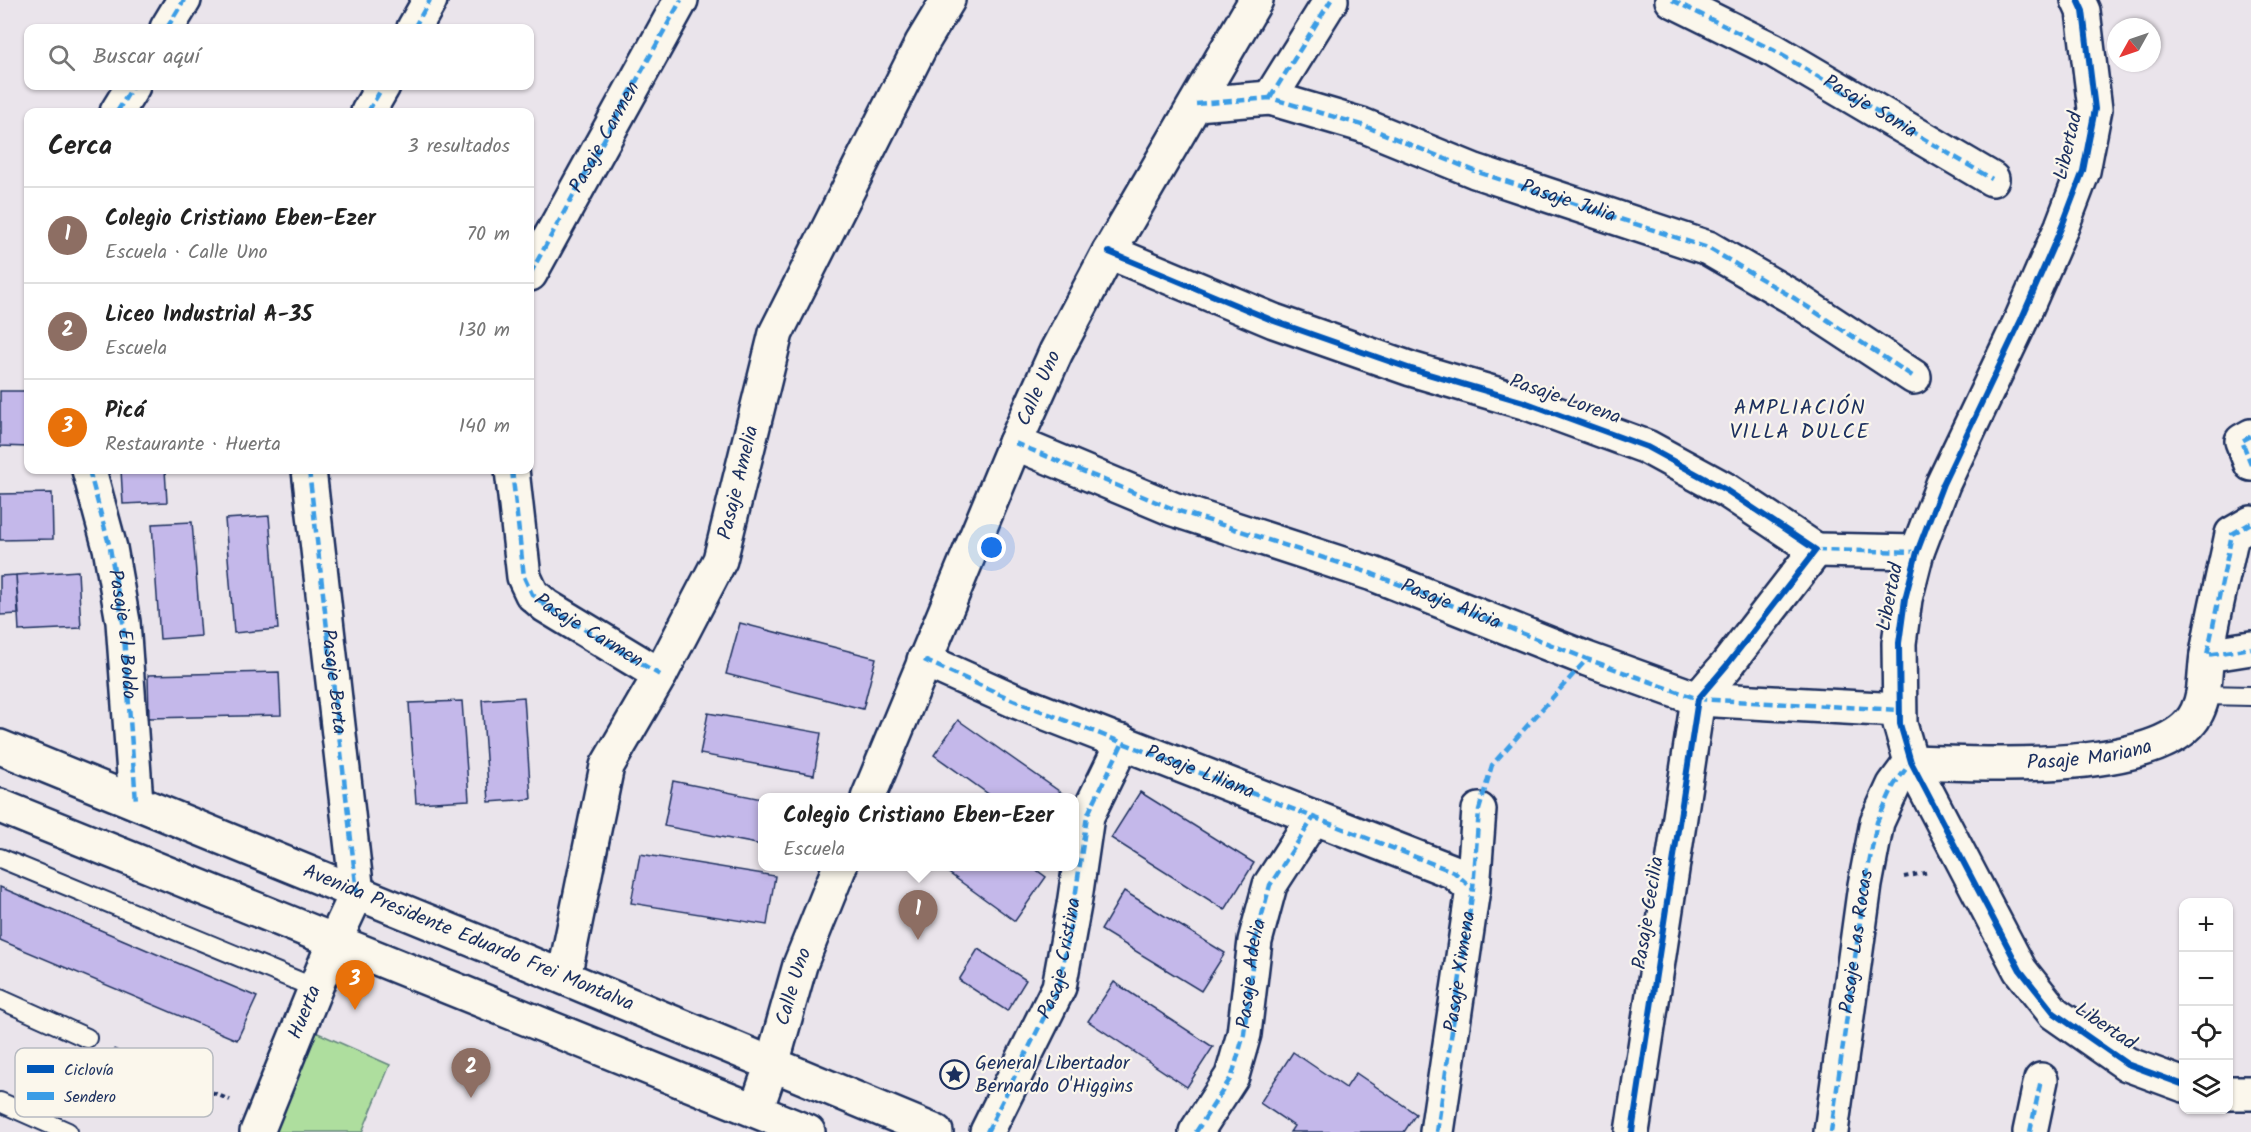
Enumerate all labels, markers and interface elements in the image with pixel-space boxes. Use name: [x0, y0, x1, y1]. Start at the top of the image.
north arrow: [2107, 18, 2161, 72]
search box: [24, 24, 534, 90]
text: Buscar aquí: [93, 40, 200, 75]
icon: search: [45, 41, 78, 74]
street label: Pasaje Sonia: [1816, 67, 1923, 147]
street label: Pasaje Carmen: [561, 75, 649, 199]
street label: Libertad: [2046, 108, 2093, 183]
text: Cerca: [48, 126, 112, 168]
text: 3 resultados: [407, 131, 510, 163]
street label: Pasaje Julia: [1516, 171, 1620, 232]
text: Colegio Cristiano Eben-Ezer: [105, 202, 376, 237]
text: 1: [64, 219, 71, 251]
text: 70 m: [467, 219, 510, 251]
text: Escuela · Calle Uno: [105, 237, 268, 269]
text: Liceo Industrial A-35: [105, 298, 312, 333]
text: 2: [62, 315, 73, 347]
text: 130 m: [458, 315, 510, 347]
text: Escuela: [105, 333, 167, 365]
street label: Calle Uno: [1009, 346, 1071, 432]
street label: Pasaje Lorena: [1505, 366, 1625, 434]
district label: AMPLIACIÓN VILLA DULCE: [1730, 392, 1870, 449]
text: Picá: [105, 394, 145, 429]
text: 3: [62, 411, 73, 443]
text: 140 m: [459, 411, 510, 443]
street label: Pasaje Amelia: [710, 422, 769, 543]
text: Restaurante · Huerta: [105, 429, 281, 461]
your location: [977, 533, 1006, 562]
street label: Libertad: [1869, 559, 1913, 634]
street label: Pasaje El Boldo: [98, 567, 145, 700]
street label: Pasaje Alicia: [1396, 571, 1505, 639]
street label: Pasaje Carmen: [526, 585, 649, 677]
street label: Pasaje Berta: [311, 627, 355, 736]
street label: Pasaje Mariana: [2026, 731, 2157, 780]
street label: Pasaje Liliana: [1140, 737, 1259, 809]
popup: [758, 793, 1079, 871]
text: Colegio Cristiano Eben-Ezer: [783, 799, 1054, 834]
text: Escuela: [783, 834, 845, 866]
street label: Pasaje Cecilia: [1624, 854, 1674, 972]
street label: Avenida Presidente Eduardo Frei Montalva: [298, 856, 639, 1021]
street label: Pasaje Las Rocas: [1831, 867, 1884, 1016]
pin: 1: [898, 890, 938, 940]
street label: Pasaje Cristina: [1029, 896, 1091, 1025]
map controls: [2179, 898, 2233, 1114]
button: +: [2179, 898, 2233, 952]
street label: Pasaje Ximena: [1436, 909, 1486, 1035]
street label: Pasaje Adelia: [1229, 915, 1276, 1030]
street label: Calle Uno: [768, 943, 821, 1030]
button: −: [2179, 952, 2233, 1006]
pin: 3: [336, 960, 374, 1010]
street label: Huerta: [280, 981, 331, 1044]
street label: Libertad: [2067, 994, 2143, 1060]
button: locate: [2179, 1006, 2233, 1060]
legend: [15, 1048, 213, 1117]
pin: 2: [452, 1048, 490, 1098]
place label: General Libertador Bernardo O'Higgins: [975, 1048, 1134, 1103]
text: Ciclovía: [64, 1058, 114, 1083]
place icon: General Libertador Bernardo O'Higgins: [938, 1059, 970, 1091]
button: layers: [2179, 1060, 2233, 1114]
text: Sendero: [64, 1085, 116, 1110]

